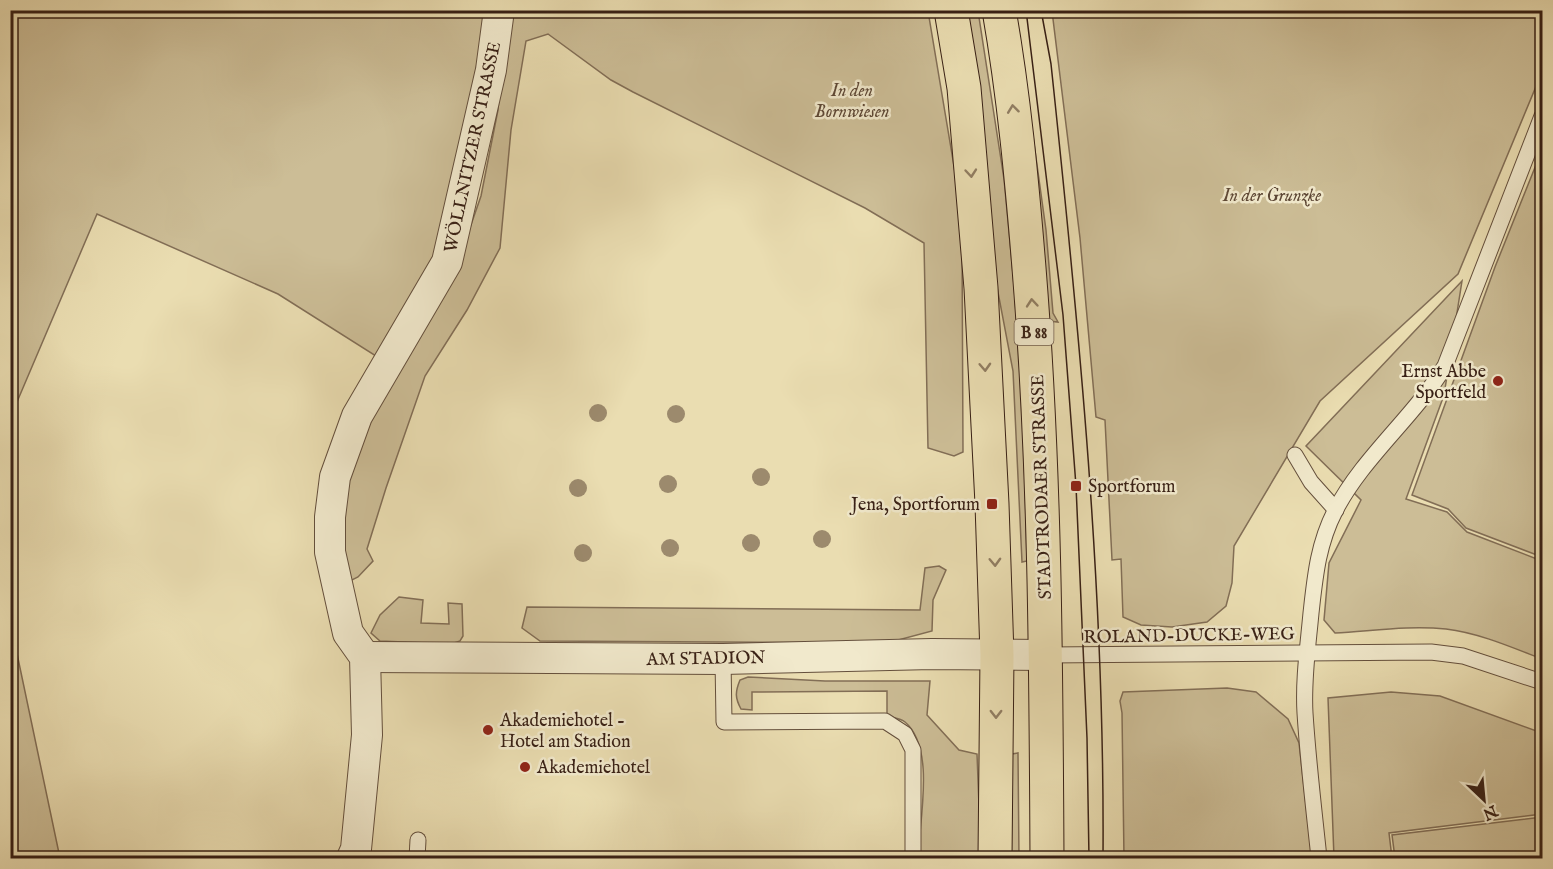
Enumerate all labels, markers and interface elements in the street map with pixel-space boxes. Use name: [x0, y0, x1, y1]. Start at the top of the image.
street label: WÖLLNITZER STRASSE: [439, 39, 507, 255]
park label: In den Bornwiesen: [815, 80, 890, 124]
one-way arrow: [1007, 105, 1019, 114]
one-way arrow: [964, 168, 977, 177]
park label: In der Grunzke: [1222, 185, 1321, 208]
one-way arrow: [1025, 299, 1038, 308]
road number: B 88: [1014, 319, 1054, 345]
place label: Ernst Abbe Sportfeld: [1401, 361, 1486, 405]
one-way arrow: [978, 363, 991, 372]
street label: STADTRODAER STRASSE: [1027, 374, 1058, 600]
marker: Ernst Abbe Sportfeld: [1491, 374, 1505, 388]
place label: Sportforum: [1088, 476, 1175, 499]
marker: Sportforum: [1069, 479, 1083, 493]
place label: Jena, Sportforum: [849, 494, 980, 517]
marker: Jena, Sportforum: [985, 497, 999, 511]
one-way arrow: [988, 557, 1001, 566]
street label: ROLAND-DUCKE-WEG: [1083, 623, 1296, 650]
street label: AM STADION: [645, 647, 766, 672]
one-way arrow: [990, 709, 1003, 718]
place label: Akademiehotel - Hotel am Stadion: [499, 710, 631, 754]
marker: Akademiehotel - Hotel am Stadion: [481, 723, 495, 737]
place label: Akademiehotel: [536, 757, 650, 780]
marker: Akademiehotel: [518, 760, 532, 774]
north arrow: [1454, 770, 1514, 830]
text: N: [1479, 799, 1501, 824]

